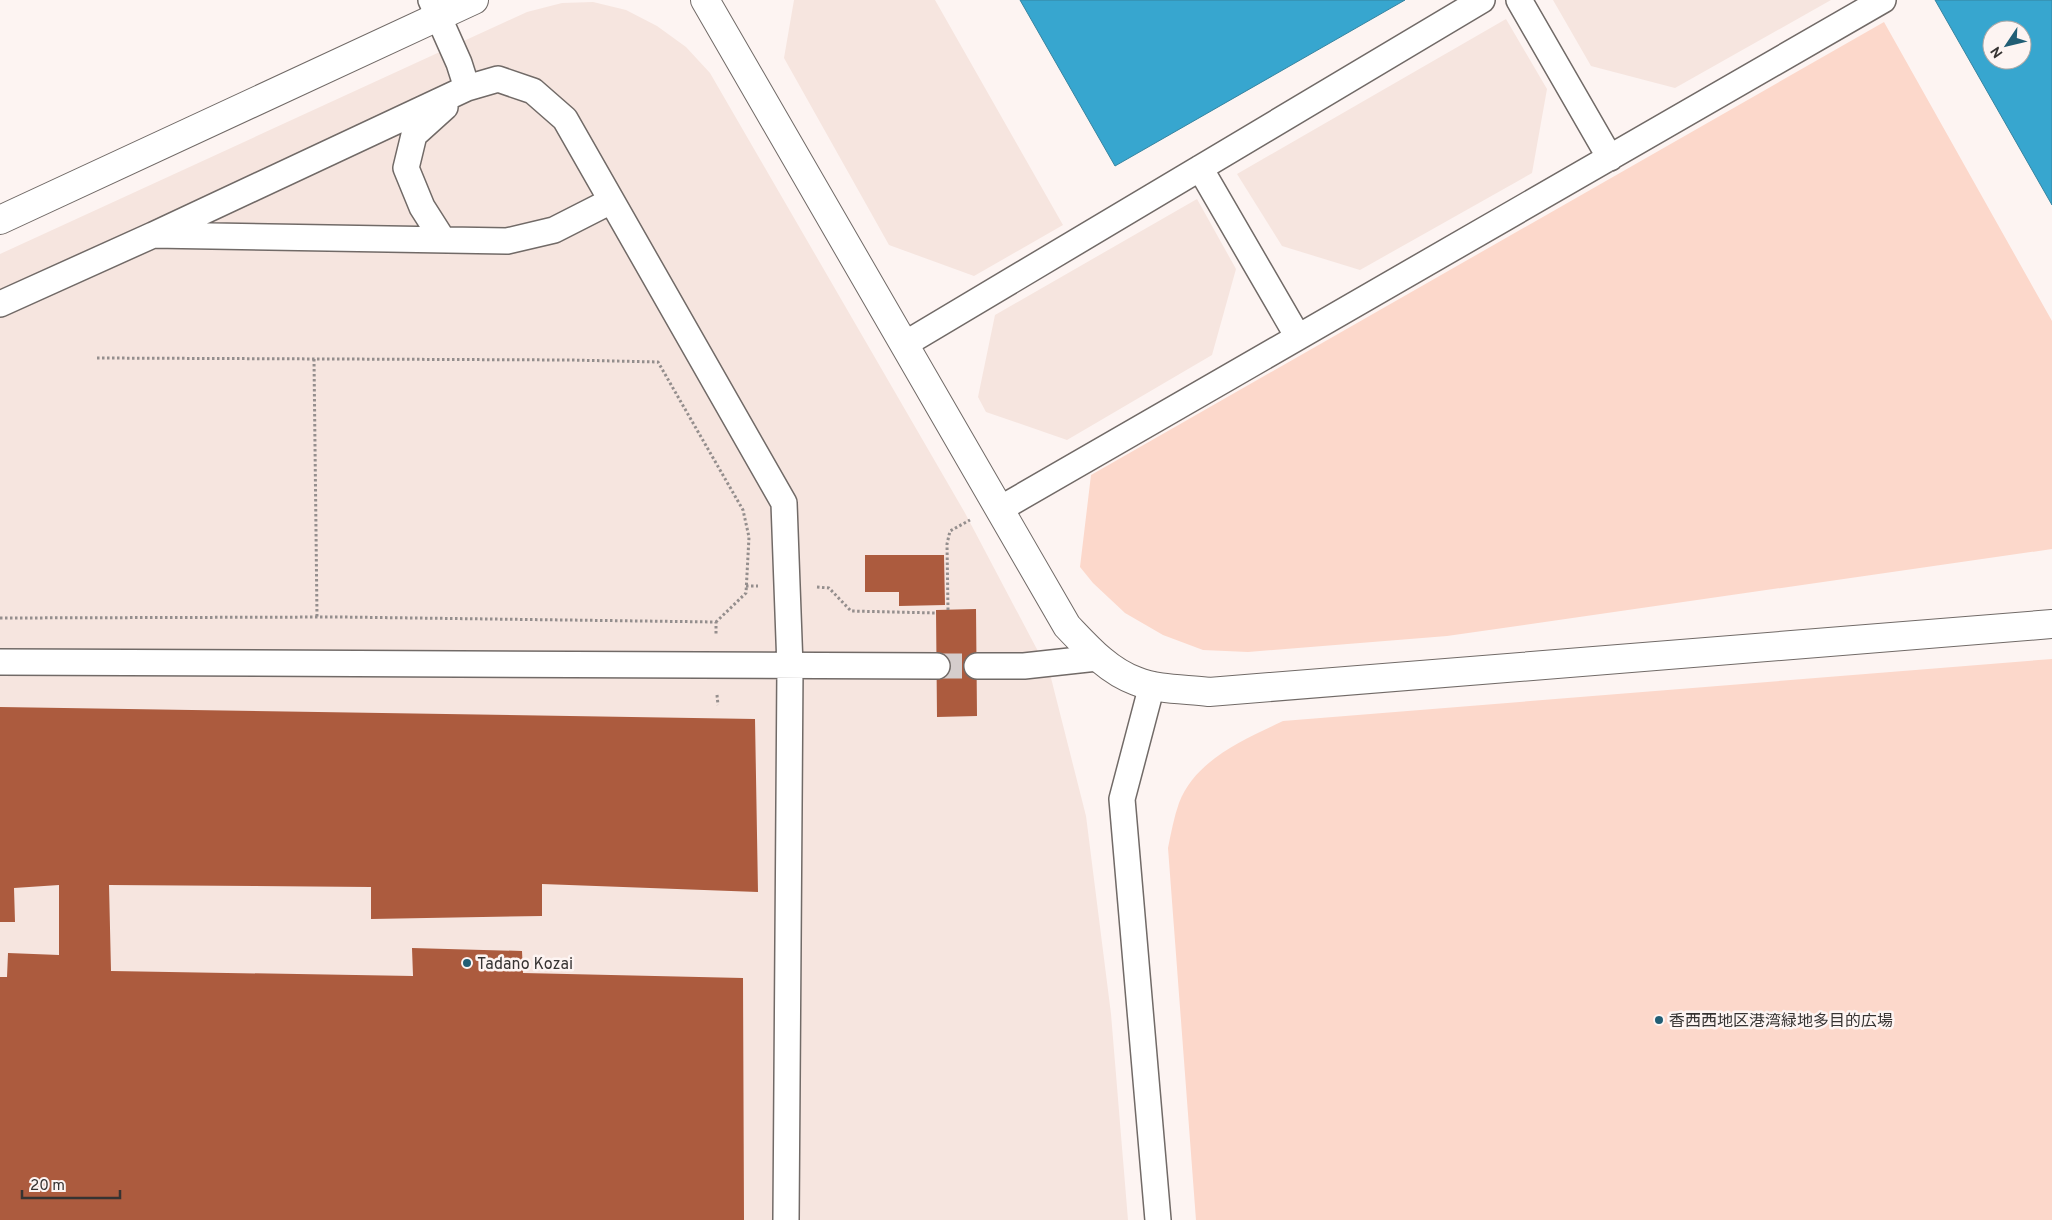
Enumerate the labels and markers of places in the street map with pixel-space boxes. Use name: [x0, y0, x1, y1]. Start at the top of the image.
place label: Tadano Kozai: [477, 955, 573, 975]
marker: Tadano Kozai: [461, 957, 473, 969]
place label: 香西西地区港湾緑地多目的広場: [1669, 1012, 1893, 1032]
marker: 香西西地区港湾緑地多目的広場: [1653, 1014, 1665, 1026]

